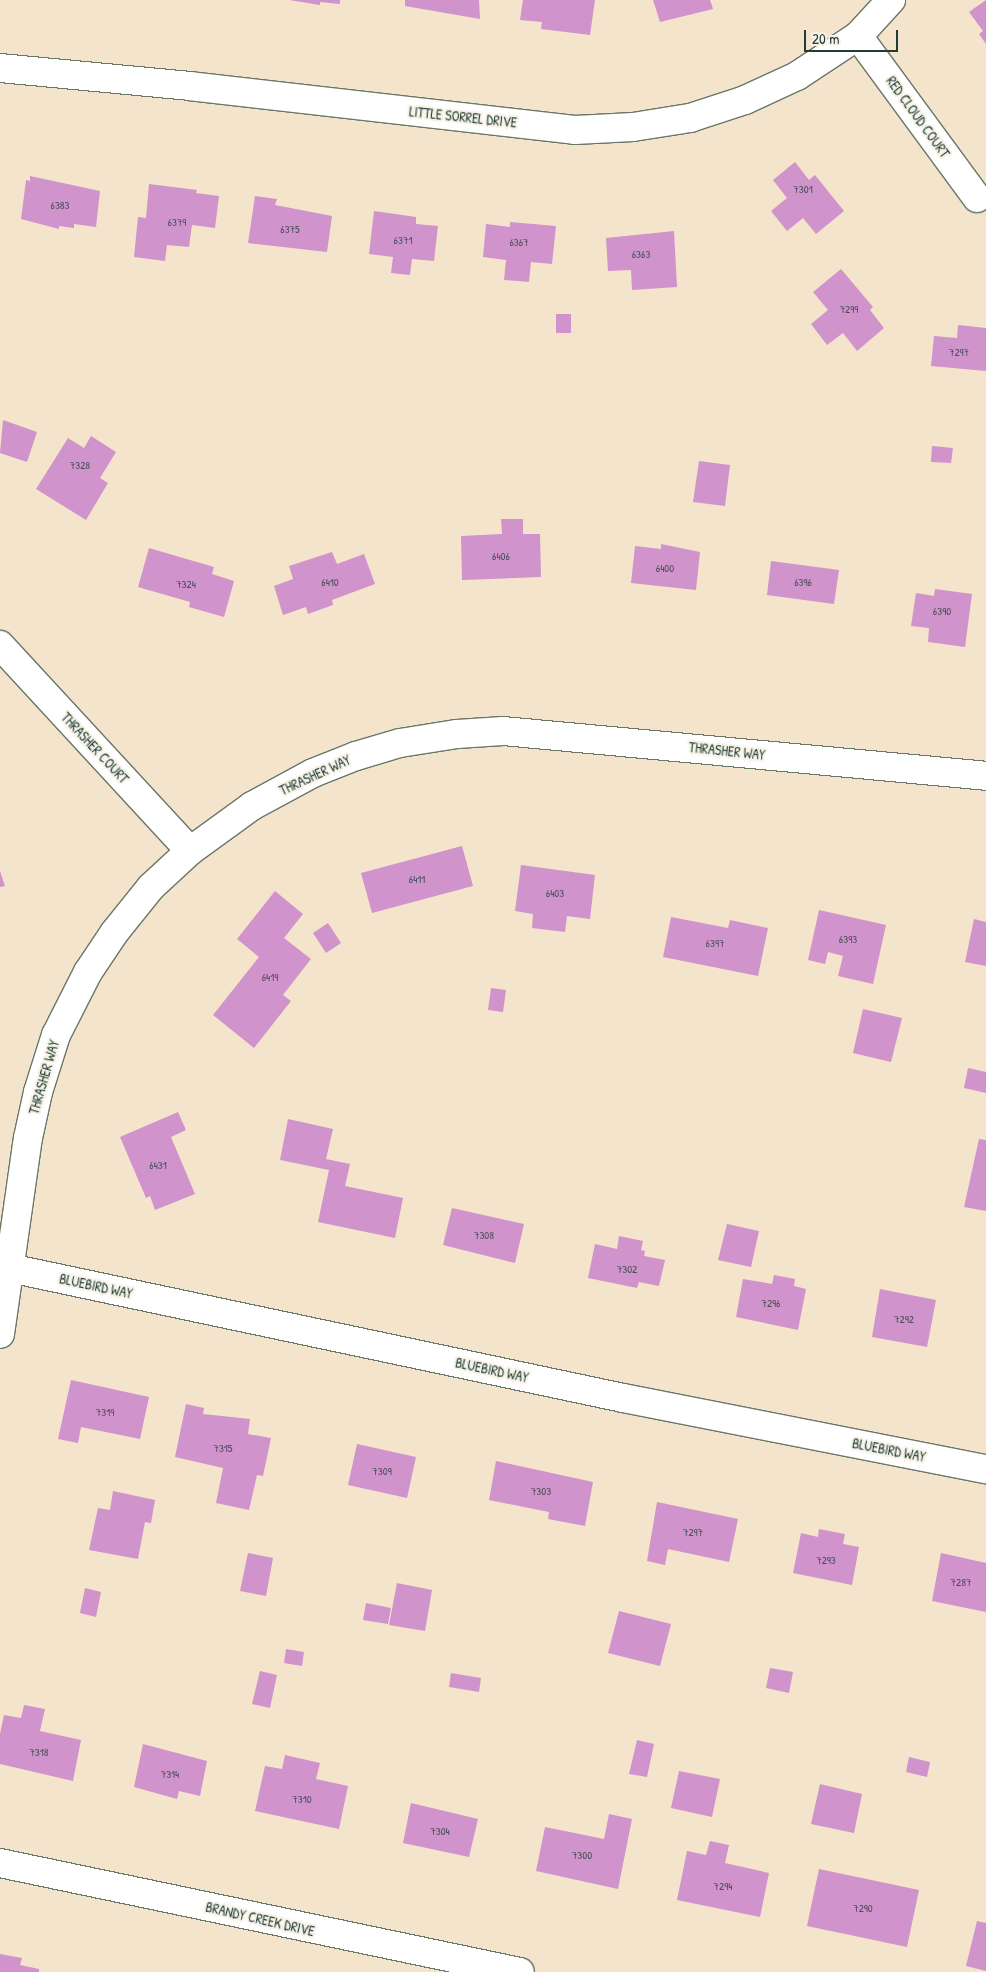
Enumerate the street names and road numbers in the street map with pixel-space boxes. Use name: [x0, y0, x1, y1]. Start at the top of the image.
street label: RED CLOUD COURT: [883, 73, 953, 161]
street label: LITTLE SORREL DRIVE: [408, 103, 518, 131]
street label: THRASHER COURT: [58, 709, 132, 787]
street label: THRASHER WAY: [688, 739, 766, 763]
street label: THRASHER WAY: [277, 751, 353, 799]
street label: THRASHER WAY: [25, 1038, 63, 1116]
street label: BLUEBIRD WAY: [58, 1270, 134, 1302]
street label: BLUEBIRD WAY: [454, 1354, 530, 1386]
street label: BLUEBIRD WAY: [851, 1435, 927, 1465]
street label: BRANDY CREEK DRIVE: [204, 1898, 316, 1940]

